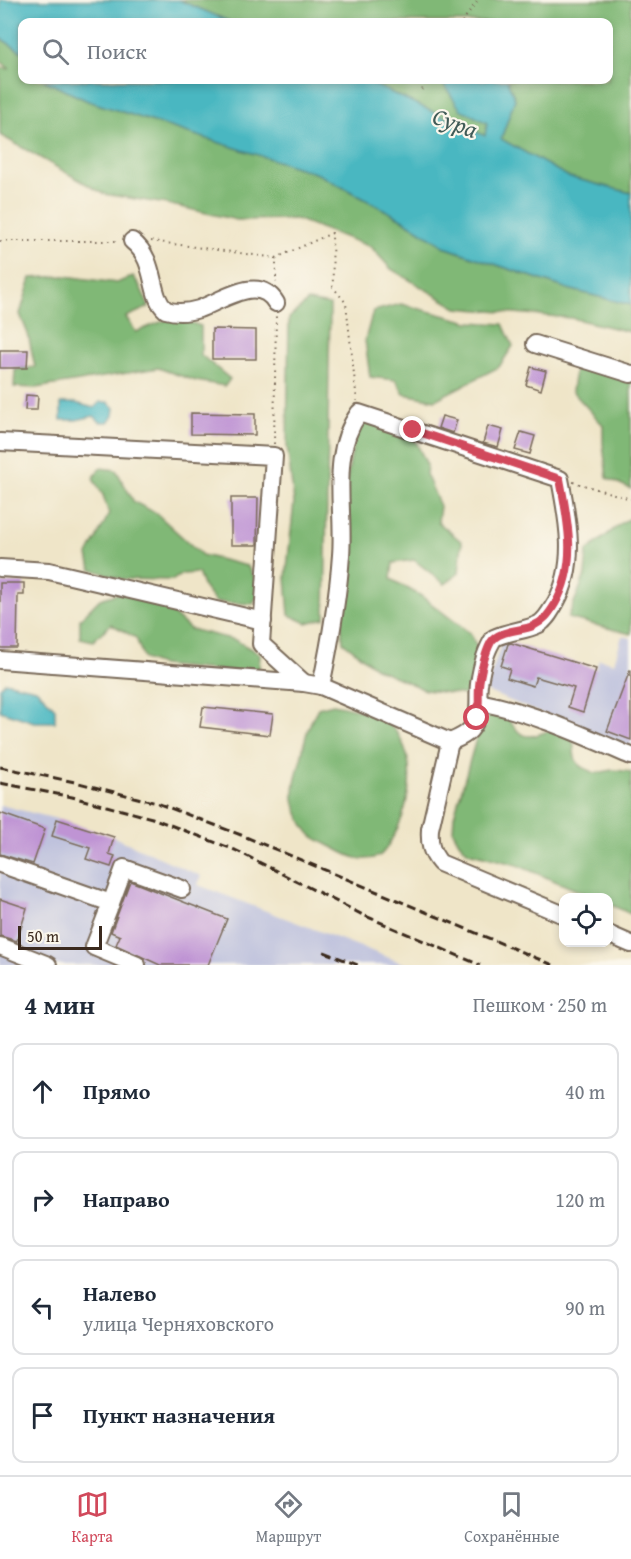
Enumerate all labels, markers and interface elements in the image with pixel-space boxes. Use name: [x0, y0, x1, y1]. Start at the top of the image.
search box: [18, 18, 613, 84]
icon: search: [39, 35, 72, 68]
text: Поиск: [87, 35, 147, 67]
water label: Сура: [428, 98, 483, 147]
route end: [399, 416, 425, 442]
route start: [463, 704, 489, 730]
map controls: [559, 893, 613, 947]
button: locate: [559, 893, 613, 947]
scale bar: [18, 923, 102, 950]
text: 50 m: [27, 924, 59, 948]
text: 4 мин: [24, 985, 95, 1024]
text: Пешком · 250 m: [473, 990, 607, 1019]
icon: ahead: [26, 1075, 59, 1108]
text: Прямо: [83, 1075, 150, 1107]
text: 40 m: [565, 1077, 605, 1106]
icon: right: [26, 1183, 59, 1216]
text: Направо: [83, 1183, 170, 1215]
text: 120 m: [555, 1185, 605, 1214]
text: Налево: [83, 1277, 156, 1309]
icon: left: [26, 1291, 59, 1324]
text: 90 m: [565, 1293, 605, 1322]
text: улица Черняховского: [83, 1309, 274, 1338]
icon: arrive: [26, 1399, 59, 1432]
text: Пункт назначения: [83, 1399, 275, 1431]
tab: Карта: [71, 1488, 113, 1548]
tab: Маршрут: [256, 1488, 321, 1548]
tab: Сохранённые: [464, 1488, 560, 1548]

